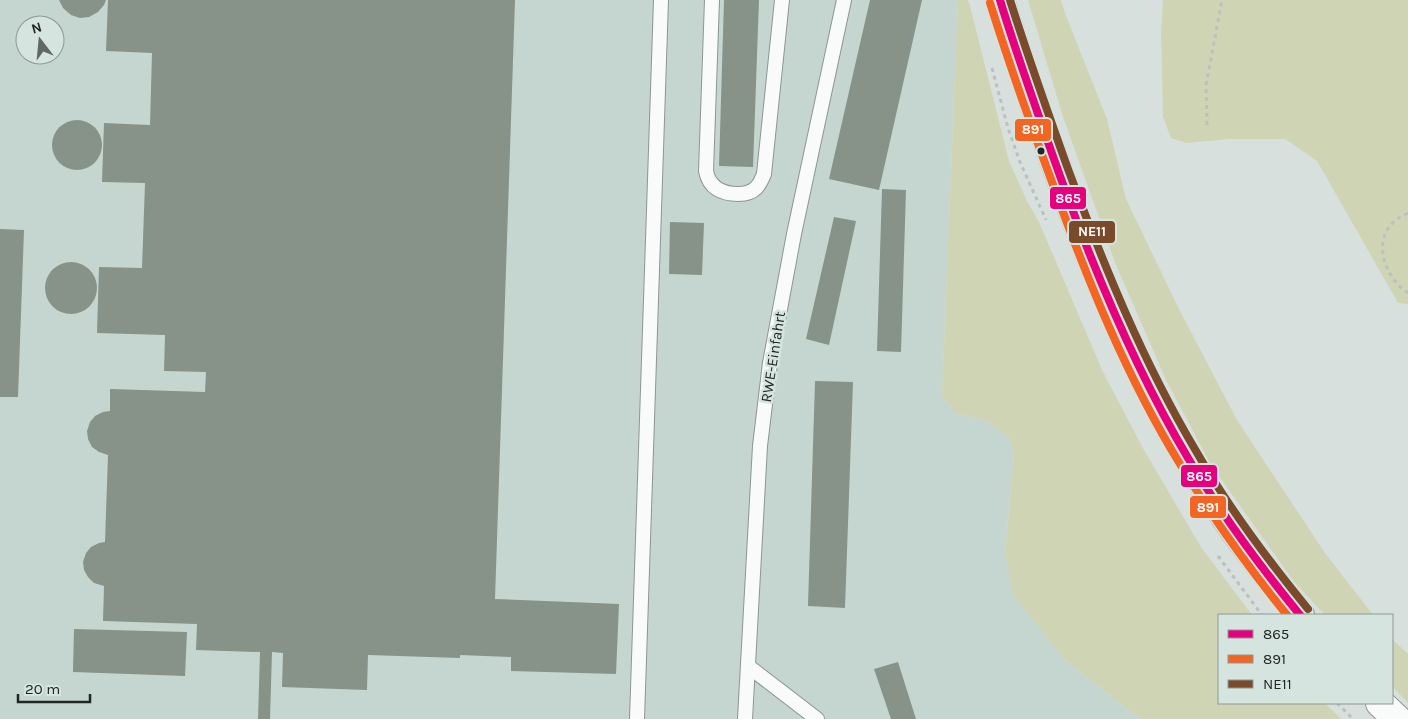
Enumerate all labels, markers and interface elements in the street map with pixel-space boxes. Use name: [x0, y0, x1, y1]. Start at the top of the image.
north arrow: [15, 15, 65, 65]
text: N: [29, 18, 44, 38]
line badge: 891: [1014, 118, 1052, 142]
text: 891: [1022, 121, 1044, 138]
unlabelled marker: [1036, 146, 1046, 156]
line badge: 865: [1049, 186, 1087, 210]
text: 865: [1055, 190, 1081, 207]
line badge: NE11: [1068, 220, 1116, 244]
text: NE11: [1078, 223, 1106, 240]
street label: RWE-Einfahrt: [757, 310, 789, 404]
line badge: 865: [1180, 464, 1218, 488]
text: 865: [1186, 468, 1212, 485]
line badge: 891: [1189, 495, 1227, 519]
text: 891: [1197, 499, 1219, 516]
legend: [1218, 614, 1393, 704]
text: 865: [1263, 625, 1289, 643]
text: 891: [1263, 650, 1286, 668]
scale bar: [18, 672, 90, 704]
text: NE11: [1263, 675, 1292, 693]
text: 20 m: [25, 680, 60, 698]

